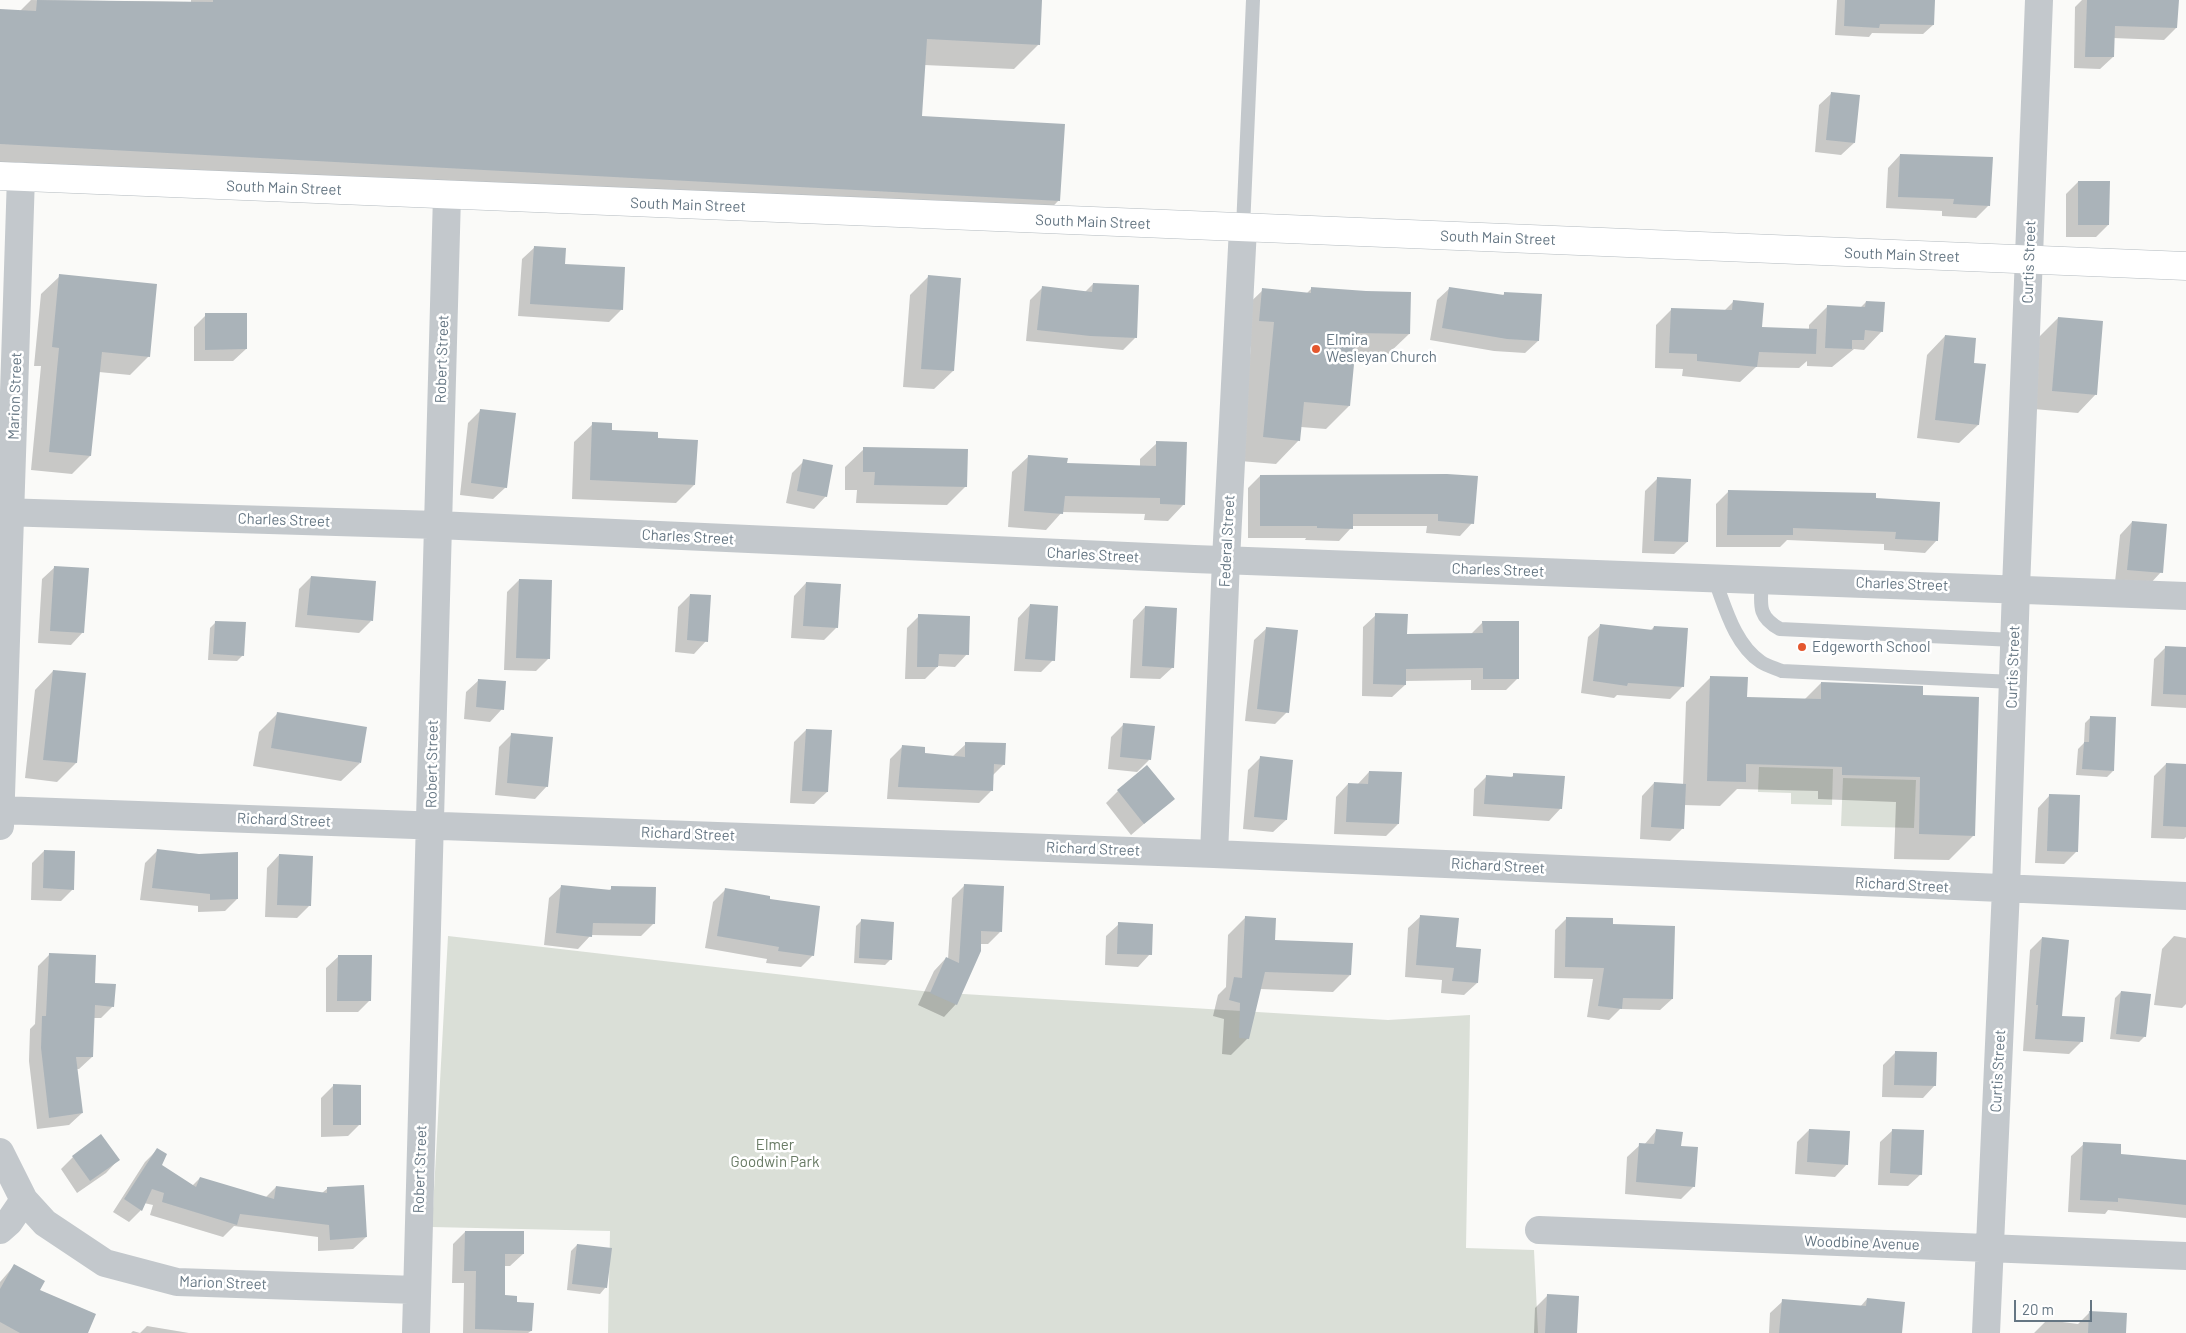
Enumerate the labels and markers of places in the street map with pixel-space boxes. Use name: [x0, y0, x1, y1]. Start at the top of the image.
place label: Elmira Wesleyan Church: [1326, 331, 1437, 366]
marker: Elmira Wesleyan Church: [1310, 343, 1322, 355]
place label: Edgeworth School: [1812, 638, 1930, 656]
marker: Edgeworth School: [1796, 641, 1808, 653]

